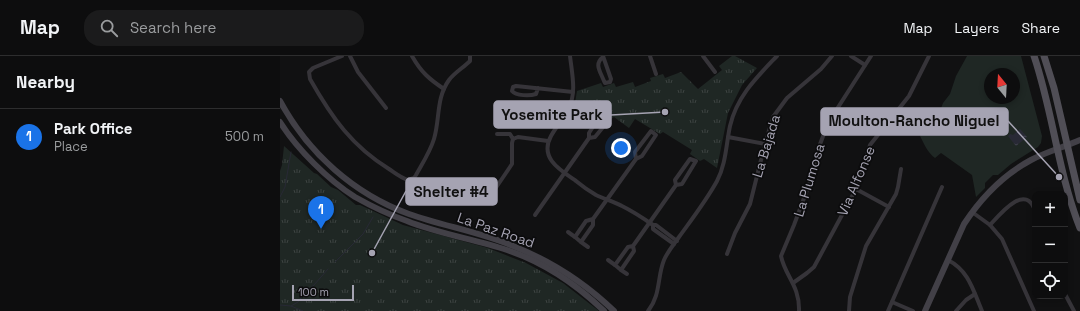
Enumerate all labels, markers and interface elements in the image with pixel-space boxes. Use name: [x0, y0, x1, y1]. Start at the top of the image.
search box: [84, 10, 364, 46]
text: Map: [20, 15, 60, 40]
icon: search: [98, 17, 120, 39]
text: Search here: [130, 18, 216, 37]
text: Map: [903, 19, 933, 37]
text: Layers: [955, 19, 999, 37]
text: Share: [1021, 19, 1060, 37]
north arrow: [984, 68, 1020, 104]
text: Nearby: [16, 71, 75, 93]
callout: Yosemite Park: [494, 101, 611, 128]
text: Yosemite Park: [501, 105, 603, 124]
callout: Moulton-Rancho Niguel: [821, 108, 1008, 135]
text: Moulton-Rancho Niguel: [828, 111, 1000, 130]
street label: La Bajada: [748, 112, 784, 180]
text: Park Office: [54, 119, 132, 138]
text: 1: [26, 128, 32, 145]
text: 500 m: [225, 128, 264, 145]
text: Place: [54, 138, 88, 155]
your location: [611, 138, 631, 158]
street label: La Plumosa: [789, 141, 829, 219]
street label: Via Alfonse: [833, 143, 879, 219]
callout: Shelter #4: [406, 178, 497, 205]
text: Shelter #4: [413, 182, 489, 201]
map controls: [1032, 191, 1068, 299]
button: +: [1032, 191, 1068, 227]
pin: 1: [308, 196, 334, 229]
street label: La Paz Road: [455, 208, 537, 252]
button: −: [1032, 227, 1068, 263]
button: locate: [1032, 263, 1068, 299]
scale bar: [292, 283, 354, 302]
text: 100 m: [298, 285, 329, 299]

